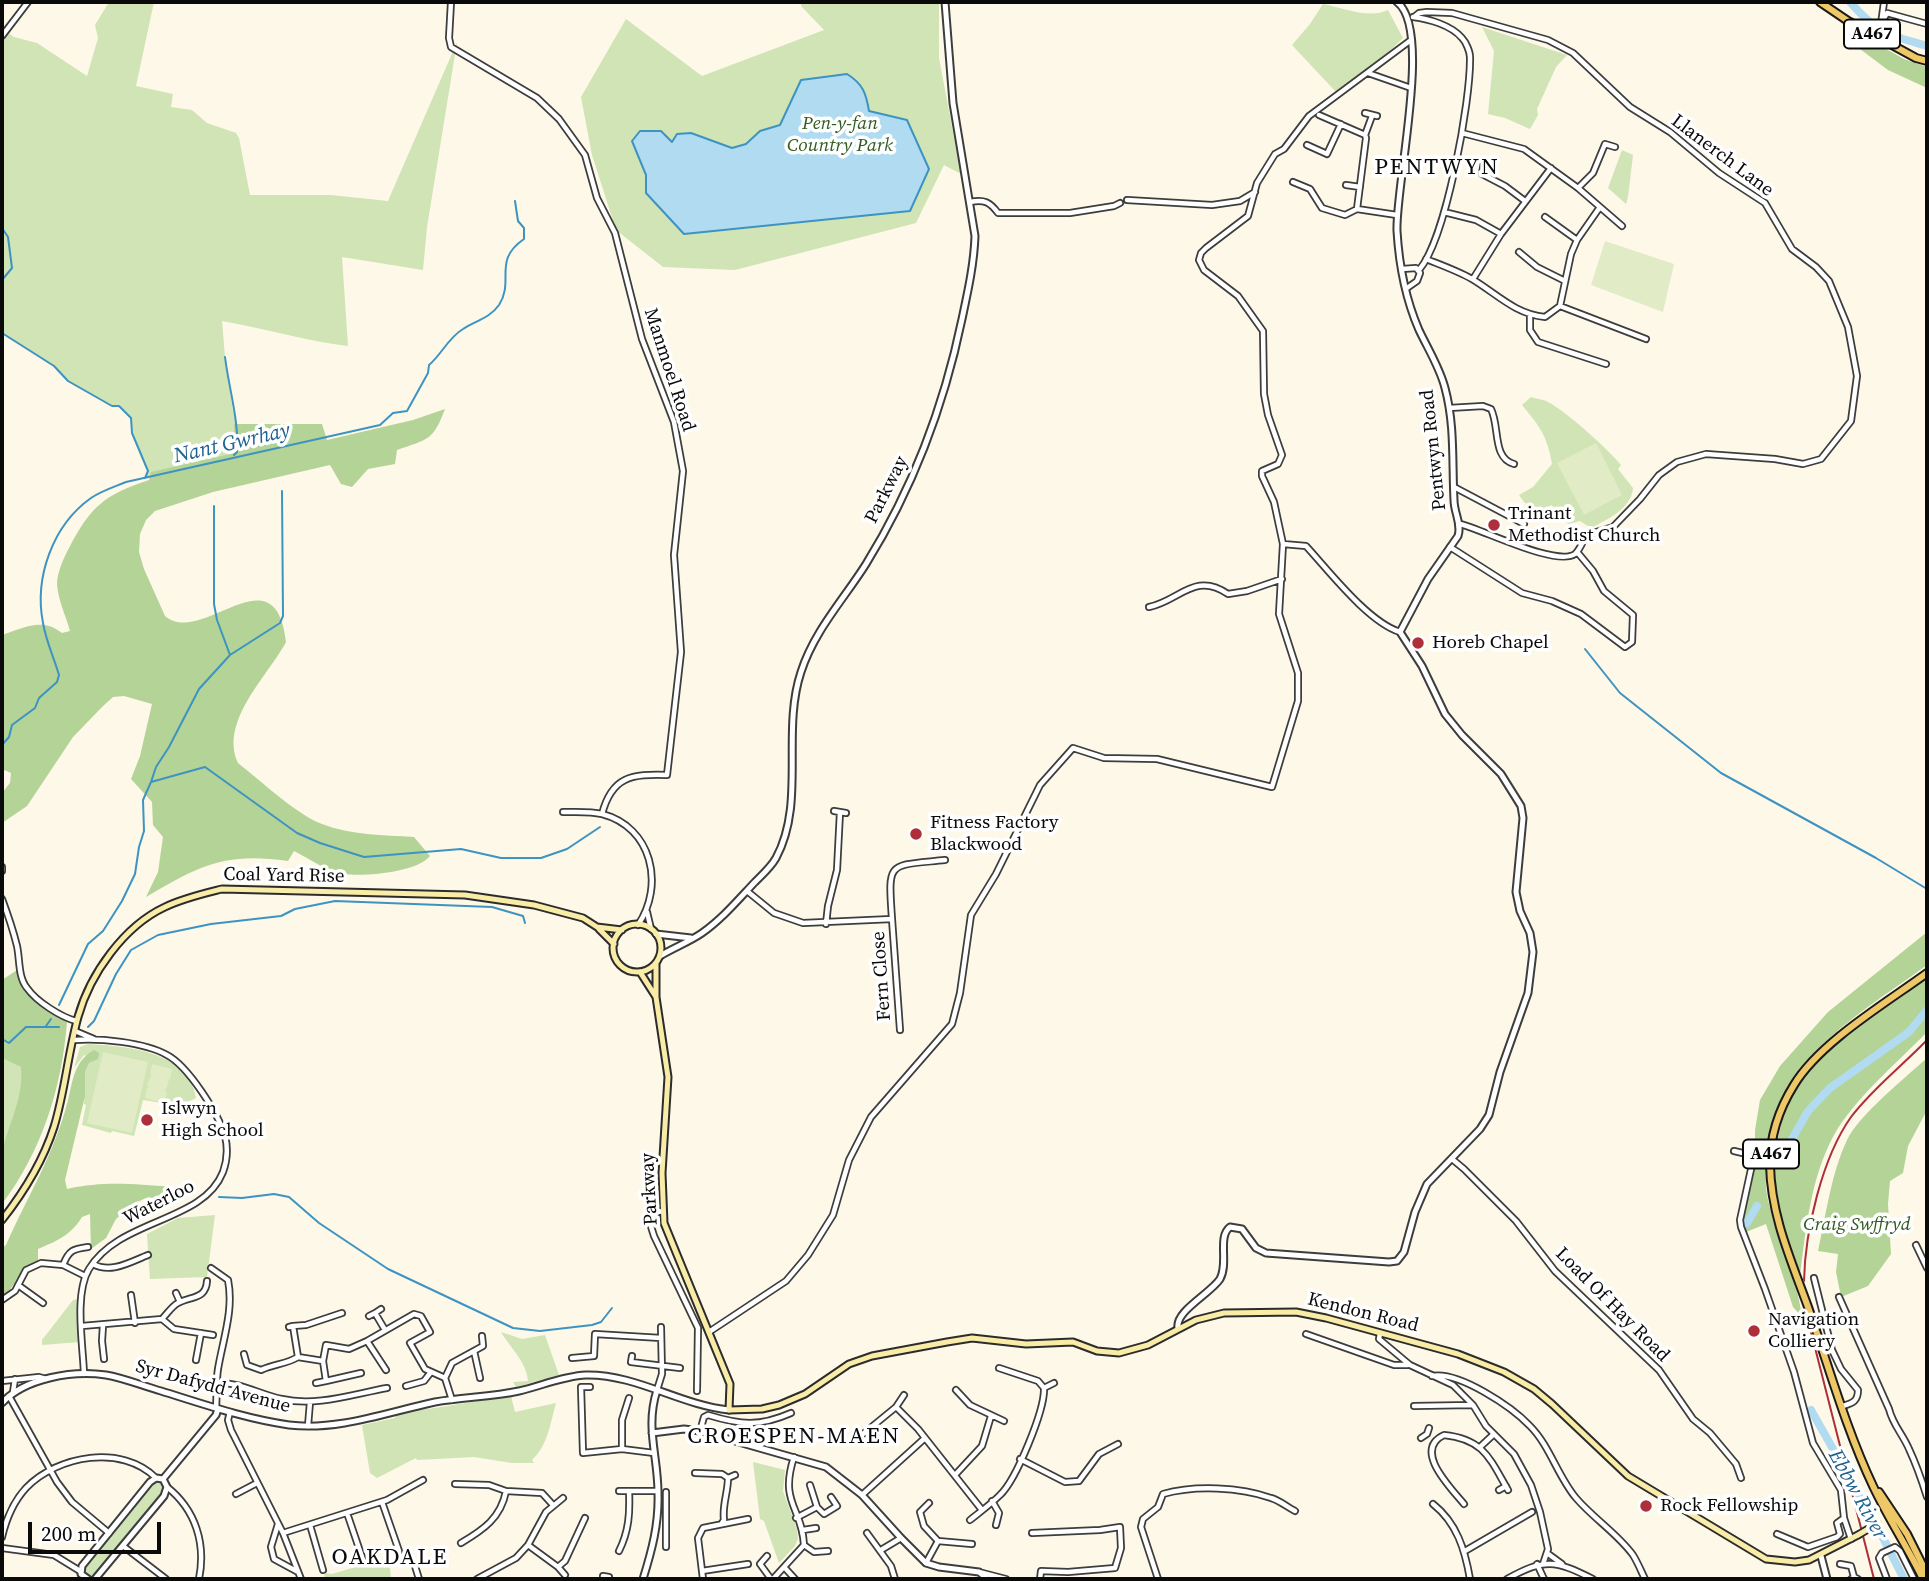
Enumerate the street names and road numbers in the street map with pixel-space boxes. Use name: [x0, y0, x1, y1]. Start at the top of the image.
road number: A467: [1844, 19, 1900, 48]
street label: Llanerch Lane: [1666, 110, 1778, 202]
street label: Manmoel Road: [638, 306, 700, 434]
street label: Pentwyn Road: [1416, 388, 1452, 512]
street label: Parkway: [860, 453, 914, 527]
street label: Coal Yard Rise: [223, 864, 345, 888]
street label: Fern Close: [867, 930, 897, 1022]
road number: A467: [1743, 1140, 1799, 1168]
street label: Parkway: [637, 1152, 663, 1226]
street label: Waterloo: [120, 1175, 198, 1231]
street label: Load Of Hay Road: [1550, 1243, 1674, 1367]
street label: Kendon Road: [1305, 1288, 1421, 1338]
street label: Syr Dafydd Avenue: [133, 1355, 293, 1419]

